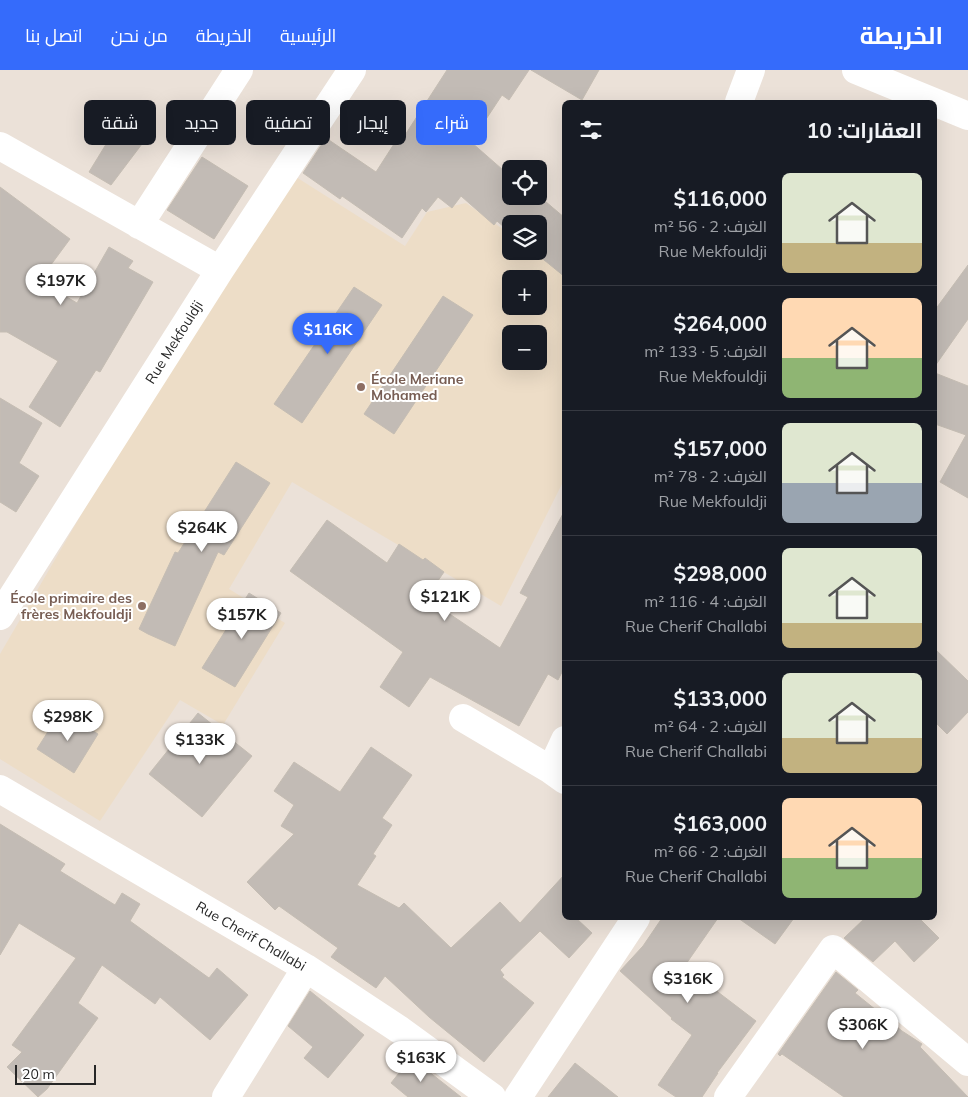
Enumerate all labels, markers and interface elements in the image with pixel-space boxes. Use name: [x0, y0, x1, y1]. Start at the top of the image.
text: الخريطة: [860, 20, 943, 50]
text: اتصل بنا: [25, 24, 83, 47]
text: من نحن: [111, 24, 168, 47]
text: الخريطة: [196, 24, 252, 47]
text: الرئيسية: [280, 24, 336, 47]
chip: شقة: [84, 100, 156, 145]
chip: جديد: [166, 100, 236, 145]
chip: تصفية: [246, 100, 330, 145]
chip: إيجار: [340, 100, 406, 145]
chip: شراء: [416, 100, 487, 145]
icon: filters: [577, 116, 605, 144]
text: العقارات: 10: [807, 117, 922, 143]
map controls: [502, 160, 547, 370]
button: locate: [502, 160, 547, 205]
text: $116,000: [674, 185, 767, 211]
icon: home: [822, 193, 882, 253]
button: layers: [502, 215, 547, 260]
text: الغرف: 2 · 56 m²: [654, 216, 767, 236]
text: Rue Mekfouldji: [659, 241, 767, 261]
pin: $197K: [26, 264, 96, 306]
text: $197K: [36, 270, 86, 290]
button: +: [502, 270, 547, 315]
street label: Rue Mekfouldji: [141, 297, 207, 387]
text: $264,000: [674, 310, 767, 336]
pin: $116K: [293, 312, 363, 355]
icon: home: [822, 318, 882, 378]
text: $116K: [303, 319, 353, 339]
button: −: [502, 325, 547, 370]
text: الغرف: 5 · 133 m²: [644, 341, 767, 361]
text: Rue Mekfouldji: [659, 366, 767, 386]
place label: École Meriane Mohamed: [371, 370, 464, 404]
marker: École Meriane Mohamed: [355, 381, 367, 393]
text: $157,000: [674, 435, 767, 461]
icon: home: [822, 443, 882, 503]
text: الغرف: 2 · 78 m²: [654, 466, 767, 486]
text: Rue Mekfouldji: [659, 491, 767, 511]
pin: $264K: [167, 510, 237, 553]
text: $264K: [177, 517, 227, 537]
text: $298,000: [674, 560, 767, 586]
icon: home: [822, 568, 882, 628]
pin: $121K: [410, 580, 480, 622]
text: $121K: [420, 586, 470, 606]
place label: École primaire des frères Mekfouldji: [10, 589, 132, 623]
text: الغرف: 4 · 116 m²: [644, 591, 767, 611]
pin: $157K: [207, 598, 277, 640]
marker: École primaire des frères Mekfouldji: [136, 600, 148, 612]
text: $157K: [217, 604, 267, 624]
text: Rue Cherif Challabi: [625, 616, 767, 636]
text: $133,000: [674, 685, 767, 711]
icon: home: [822, 693, 882, 753]
pin: $298K: [33, 700, 103, 742]
text: $298K: [43, 706, 93, 726]
text: الغرف: 2 · 64 m²: [654, 716, 767, 736]
pin: $133K: [165, 722, 235, 765]
text: $133K: [175, 729, 225, 749]
text: Rue Cherif Challabi: [625, 741, 767, 761]
text: $163,000: [674, 810, 767, 836]
icon: home: [822, 818, 882, 878]
text: الغرف: 2 · 66 m²: [654, 841, 767, 861]
text: Rue Cherif Challabi: [625, 866, 767, 886]
street label: Rue Cherif Challabi: [193, 897, 309, 975]
pin: $316K: [653, 962, 723, 1004]
text: $316K: [663, 968, 713, 988]
pin: $306K: [828, 1008, 898, 1050]
text: $306K: [838, 1014, 888, 1034]
pin: $163K: [386, 1040, 456, 1083]
text: $163K: [396, 1047, 446, 1067]
scale bar: [15, 1062, 96, 1085]
text: 20 m: [22, 1065, 55, 1083]

